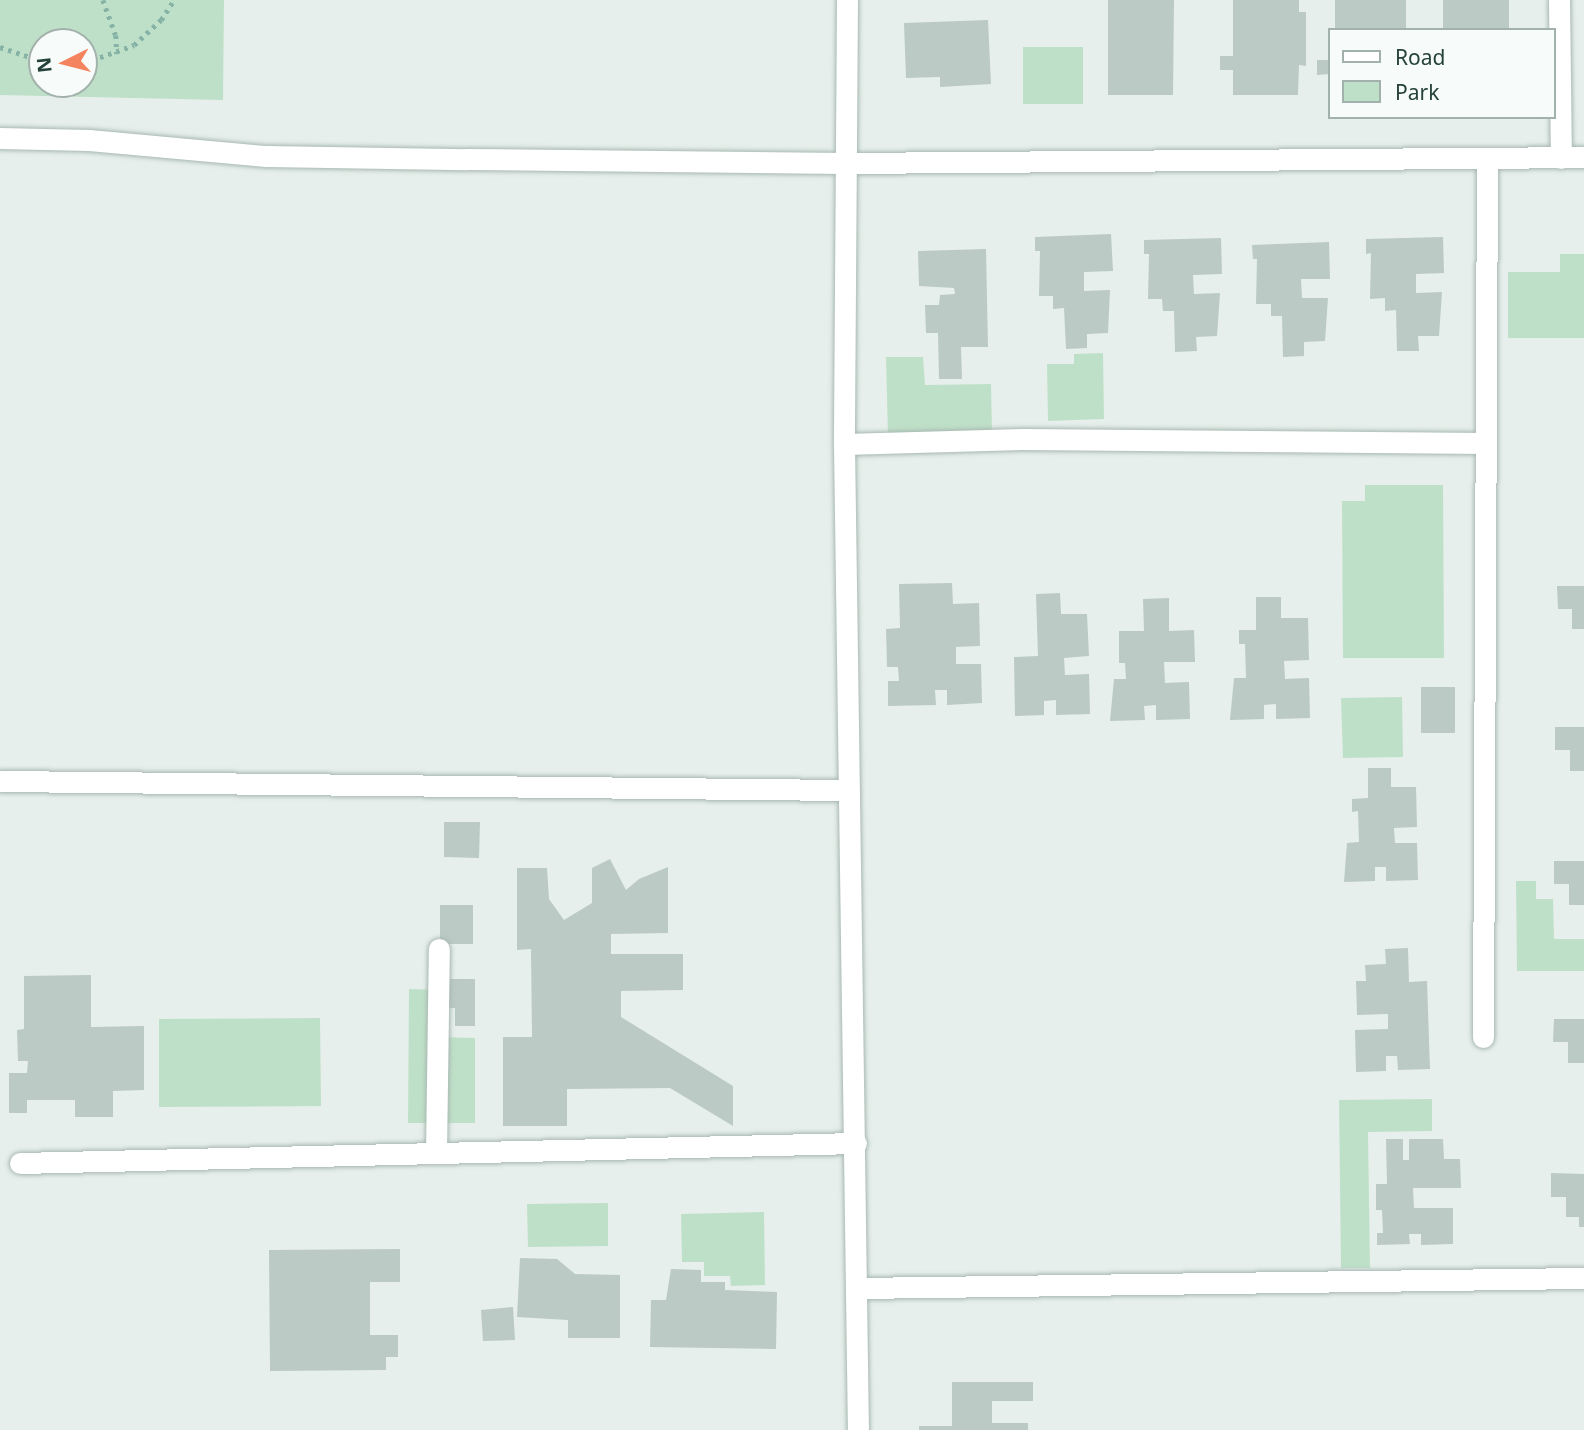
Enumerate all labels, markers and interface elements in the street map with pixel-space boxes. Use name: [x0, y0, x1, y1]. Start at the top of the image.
north arrow: [28, 28, 98, 98]
legend: [1328, 28, 1556, 119]
text: Road: [1395, 43, 1445, 71]
text: N: [30, 56, 58, 74]
text: Park: [1395, 78, 1439, 106]

